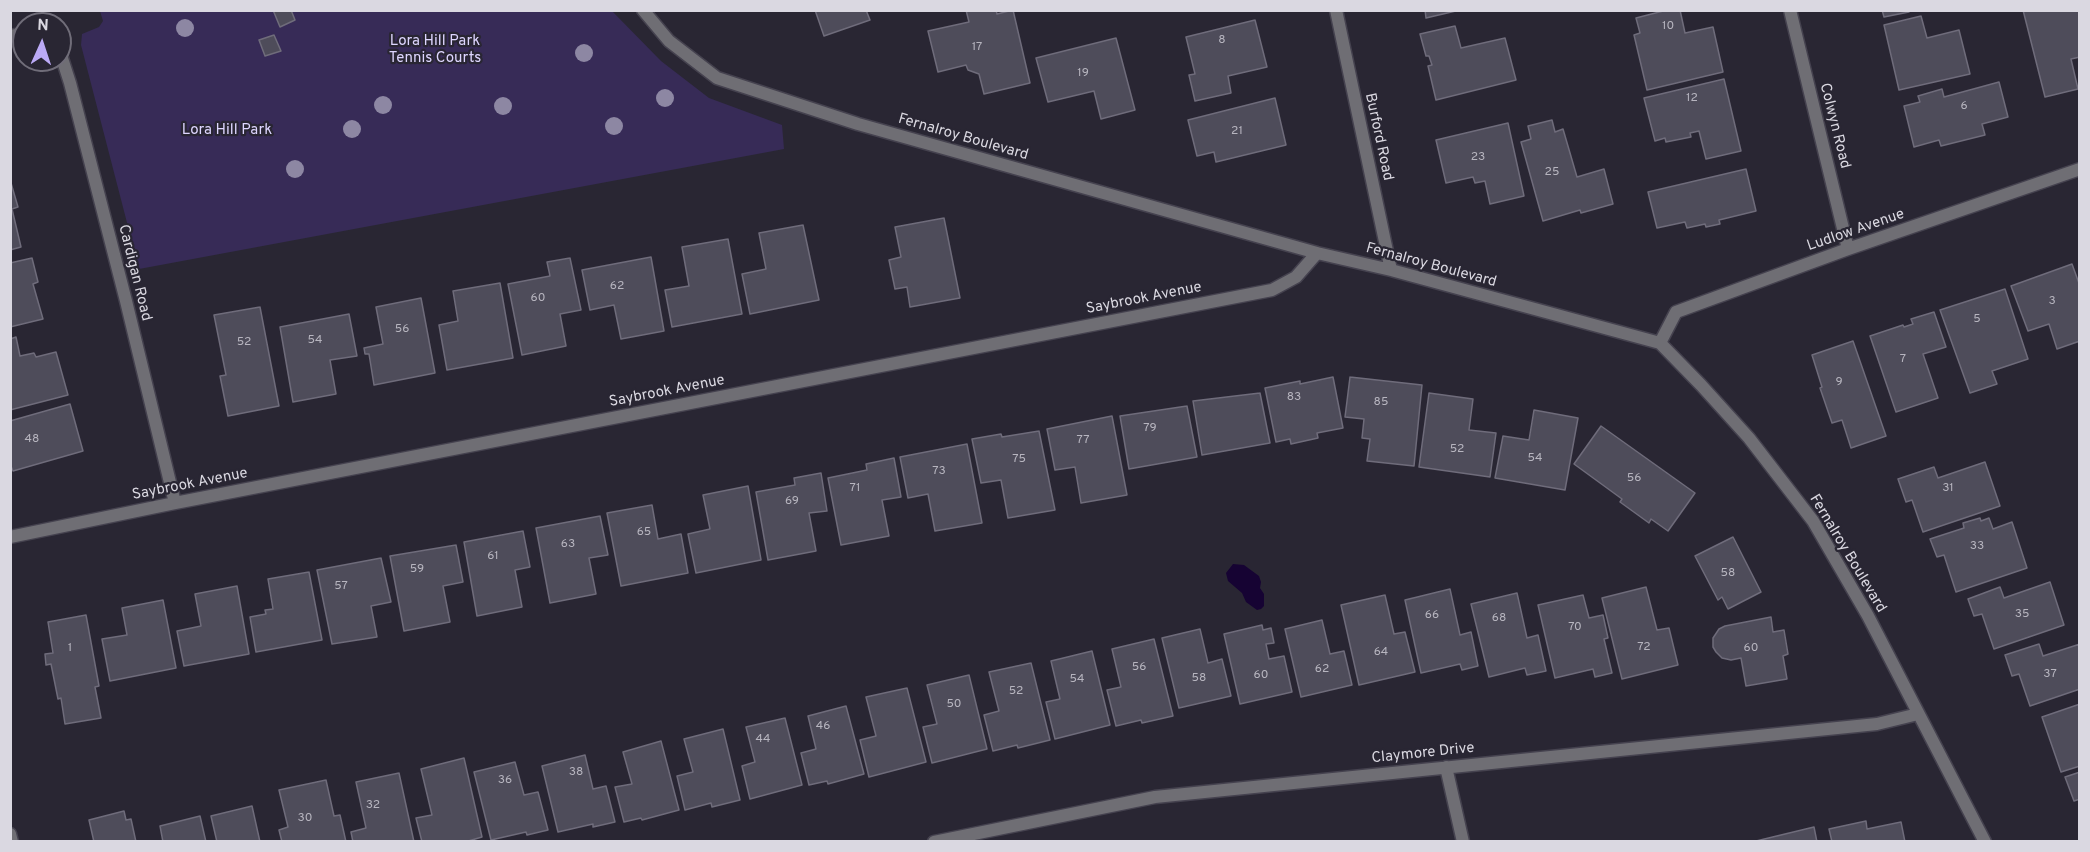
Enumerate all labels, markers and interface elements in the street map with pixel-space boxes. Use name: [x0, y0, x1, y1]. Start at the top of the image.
north arrow: [12, 12, 72, 72]
text: N: [37, 16, 49, 36]
house number: 10: [1662, 20, 1674, 34]
park label: Lora Hill Park Tennis Courts: [389, 33, 481, 68]
house number: 8: [1218, 34, 1226, 48]
house number: 17: [972, 41, 982, 55]
house number: 19: [1077, 67, 1089, 81]
street label: Colwyn Road: [1815, 81, 1853, 171]
street label: Burford Road: [1360, 91, 1396, 183]
house number: 12: [1686, 92, 1698, 106]
house number: 6: [1960, 100, 1968, 114]
street label: Fernalroy Boulevard: [896, 111, 1030, 165]
park label: Lora Hill Park: [182, 122, 272, 140]
house number: 21: [1231, 125, 1243, 139]
house number: 23: [1471, 151, 1485, 165]
house number: 25: [1545, 166, 1559, 180]
street label: Ludlow Avenue: [1805, 206, 1907, 256]
street label: Cardigan Road: [113, 223, 155, 323]
street label: Fernalroy Boulevard: [1364, 240, 1498, 292]
street label: Saybrook Avenue: [1085, 279, 1203, 319]
house number: 62: [610, 280, 624, 294]
house number: 60: [531, 292, 545, 306]
house number: 3: [2048, 295, 2056, 309]
house number: 5: [1973, 313, 1981, 327]
house number: 56: [395, 323, 409, 337]
house number: 54: [307, 334, 323, 348]
house number: 52: [237, 336, 251, 350]
house number: 7: [1900, 353, 1906, 367]
street label: Saybrook Avenue: [608, 372, 726, 412]
house number: 9: [1835, 376, 1843, 390]
house number: 83: [1287, 391, 1301, 405]
house number: 85: [1374, 396, 1388, 410]
house number: 79: [1143, 422, 1157, 436]
house number: 48: [25, 433, 39, 447]
house number: 77: [1077, 434, 1089, 448]
house number: 52: [1450, 443, 1464, 457]
house number: 54: [1527, 452, 1543, 466]
house number: 75: [1012, 453, 1026, 467]
street label: Saybrook Avenue: [131, 465, 249, 505]
house number: 73: [932, 465, 946, 479]
house number: 56: [1627, 472, 1641, 486]
house number: 71: [850, 482, 860, 496]
house number: 31: [1942, 482, 1954, 496]
street label: Fernalroy Boulevard: [1805, 492, 1889, 616]
house number: 69: [785, 495, 799, 509]
house number: 65: [637, 526, 651, 540]
house number: 63: [561, 538, 575, 552]
house number: 33: [1970, 540, 1984, 554]
house number: 61: [487, 550, 499, 564]
house number: 59: [410, 563, 424, 577]
house number: 58: [1721, 567, 1735, 581]
house number: 57: [334, 580, 348, 594]
house number: 35: [2015, 608, 2029, 622]
house number: 66: [1425, 609, 1439, 623]
house number: 68: [1492, 612, 1506, 626]
house number: 70: [1568, 621, 1582, 635]
house number: 72: [1637, 641, 1651, 655]
house number: 1: [68, 642, 72, 656]
house number: 60: [1744, 642, 1758, 656]
house number: 64: [1374, 646, 1388, 660]
house number: 56: [1132, 661, 1146, 675]
house number: 62: [1315, 663, 1329, 677]
house number: 37: [2043, 668, 2057, 682]
house number: 60: [1254, 669, 1268, 683]
house number: 58: [1192, 672, 1206, 686]
house number: 54: [1069, 673, 1085, 687]
house number: 52: [1009, 685, 1023, 699]
house number: 50: [946, 698, 962, 712]
house number: 46: [816, 720, 830, 734]
house number: 44: [756, 733, 770, 747]
street label: Claymore Drive: [1371, 740, 1475, 768]
house number: 38: [569, 766, 583, 780]
house number: 36: [498, 774, 512, 788]
house number: 32: [366, 799, 380, 813]
house number: 30: [298, 812, 312, 826]

